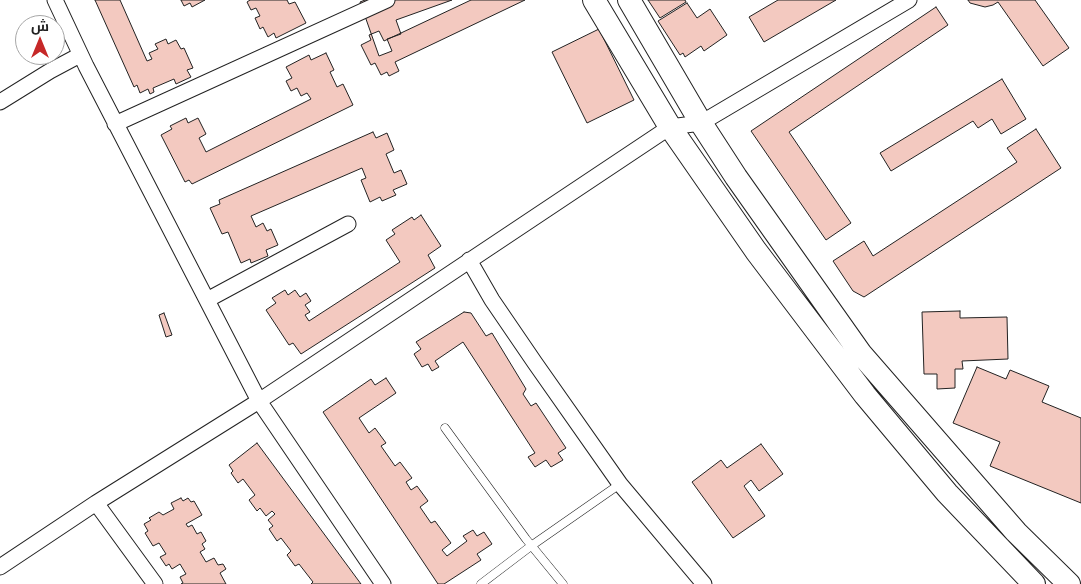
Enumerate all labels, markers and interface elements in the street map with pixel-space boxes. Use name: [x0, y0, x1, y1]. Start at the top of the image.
north arrow: [15, 15, 65, 65]
text: ش: [31, 17, 49, 34]

